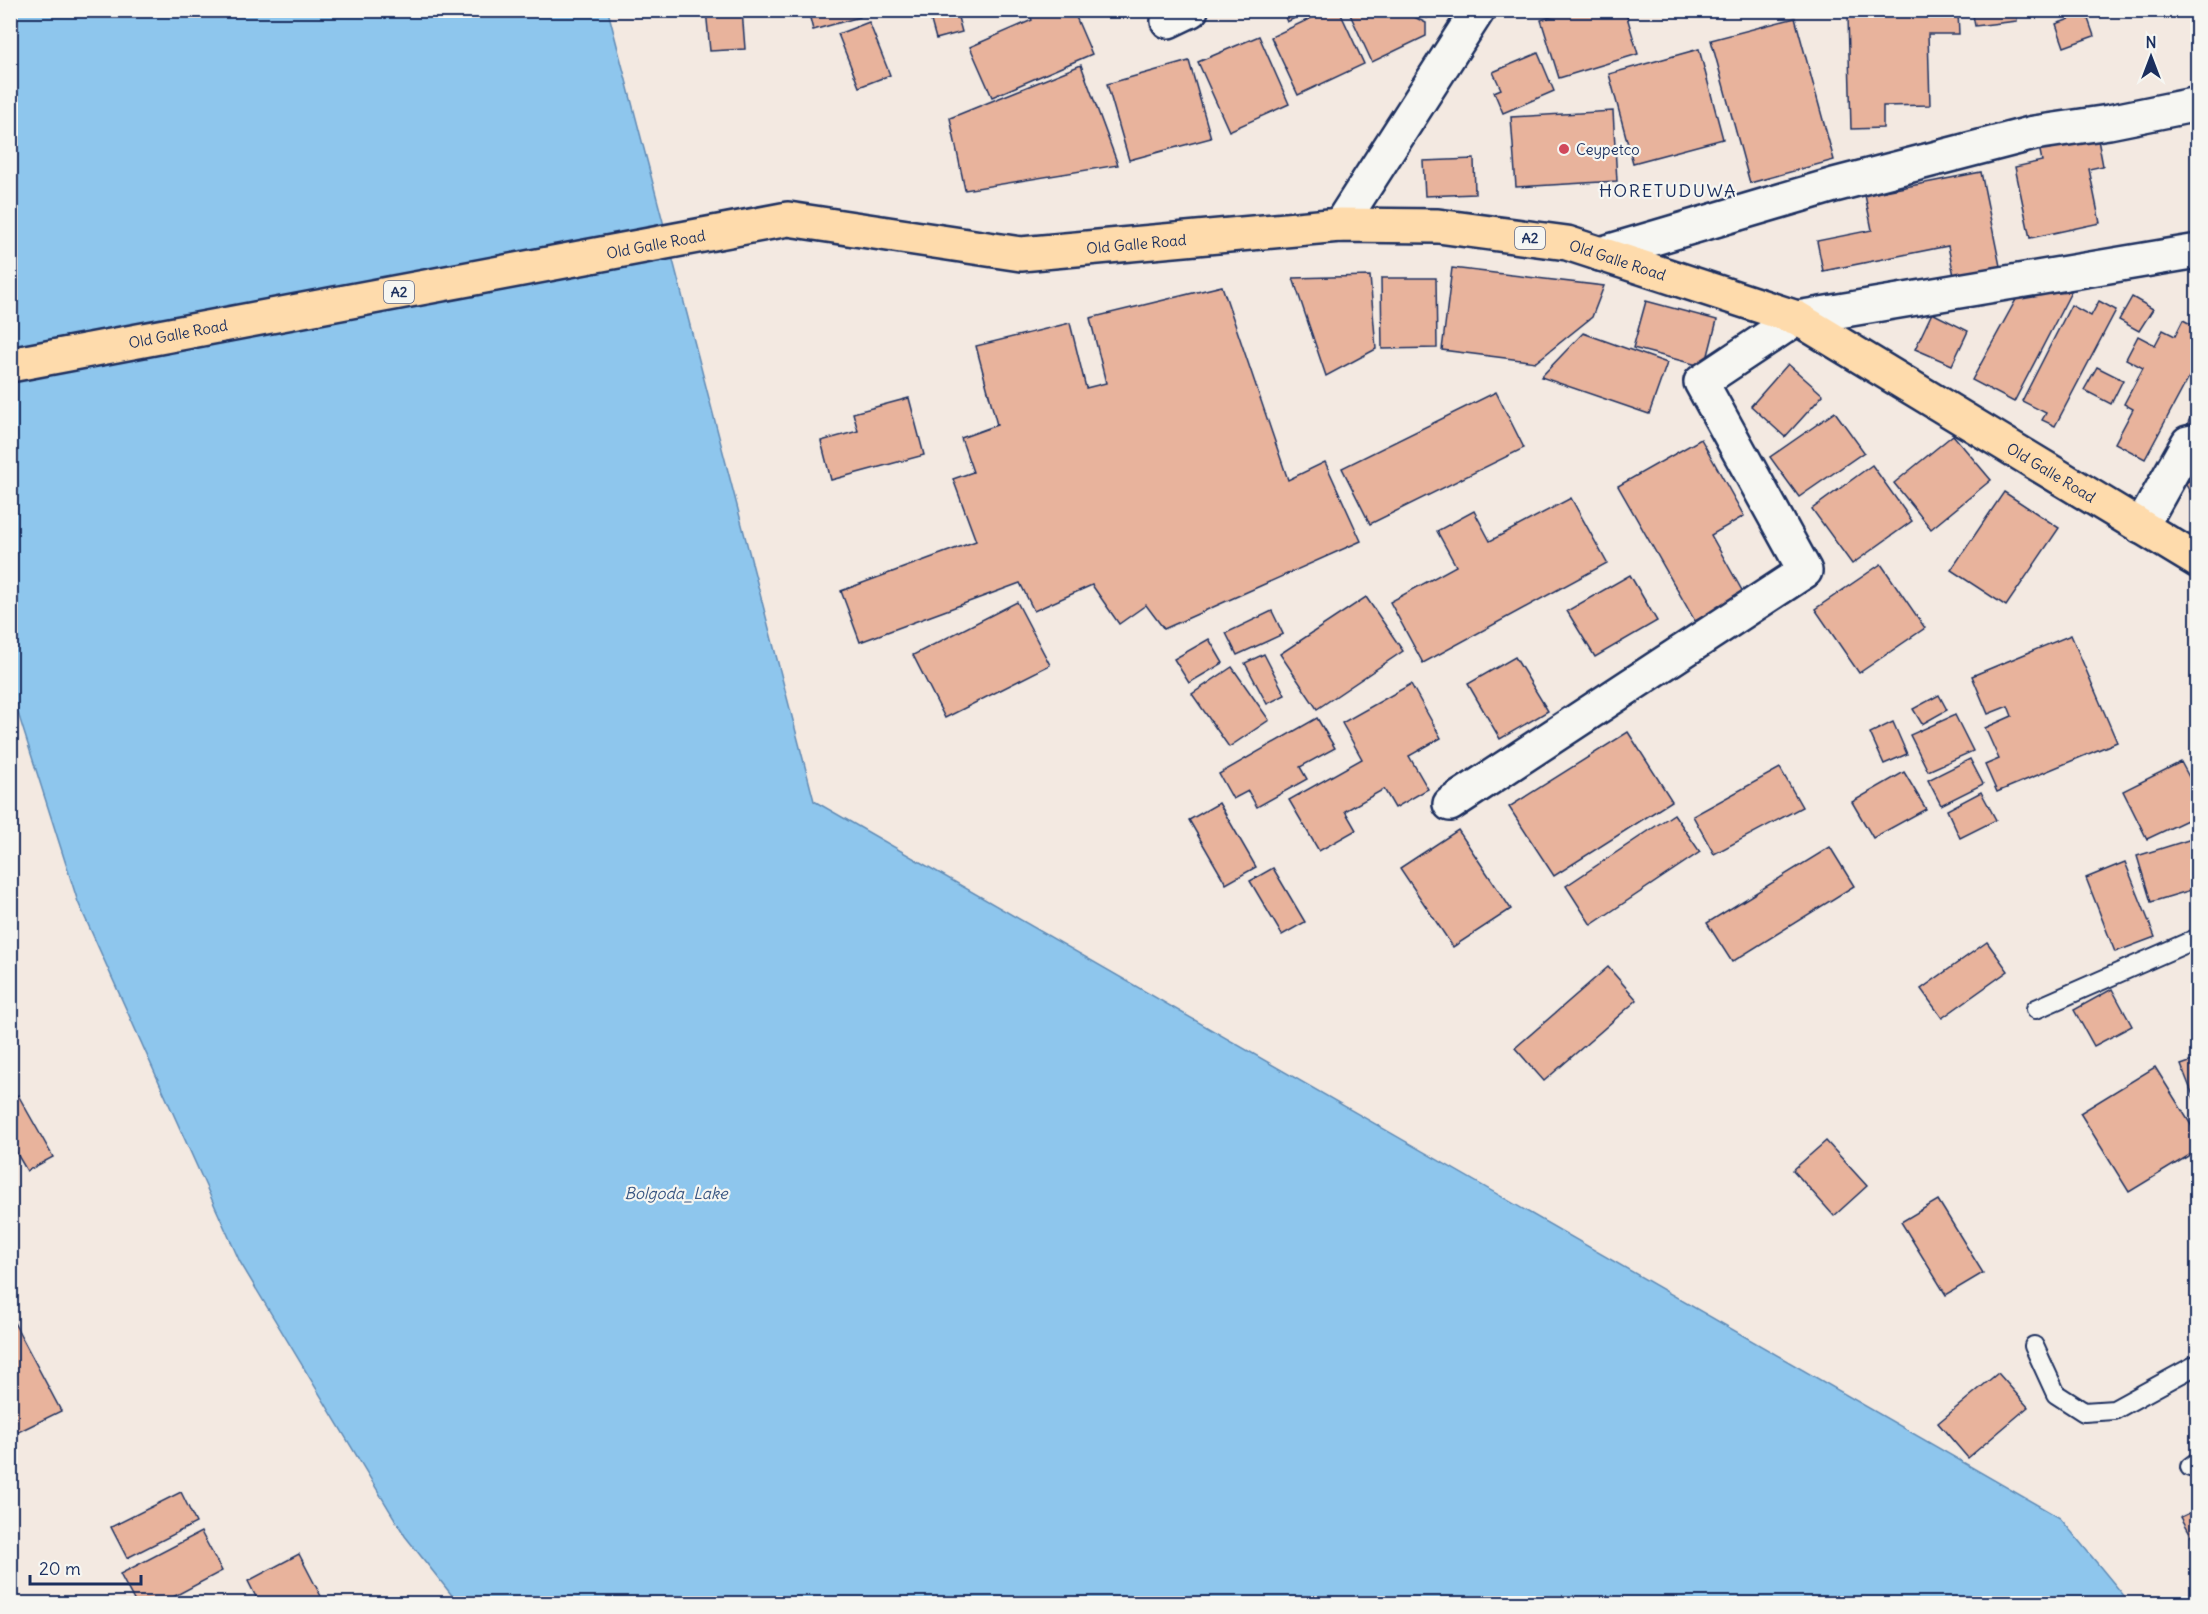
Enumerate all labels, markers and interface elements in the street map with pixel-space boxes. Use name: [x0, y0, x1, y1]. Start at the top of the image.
north arrow: [2121, 27, 2181, 87]
text: N: [2145, 32, 2157, 52]
place label: Ceypetco: [1576, 140, 1640, 159]
marker: Ceypetco: [1557, 142, 1571, 156]
district label: HORETUDUWA: [1599, 179, 1737, 202]
street label: Old Galle Road: [605, 225, 707, 262]
road number: A2: [1515, 227, 1545, 249]
street label: Old Galle Road: [1085, 229, 1187, 258]
street label: Old Galle Road: [1567, 235, 1669, 284]
road number: A2: [384, 281, 414, 303]
street label: Old Galle Road: [127, 315, 229, 352]
street label: Old Galle Road: [2004, 438, 2099, 506]
water label: Bolgoda_Lake: [624, 1183, 729, 1203]
scale bar: [30, 1548, 141, 1586]
text: 20 m: [39, 1557, 81, 1580]

